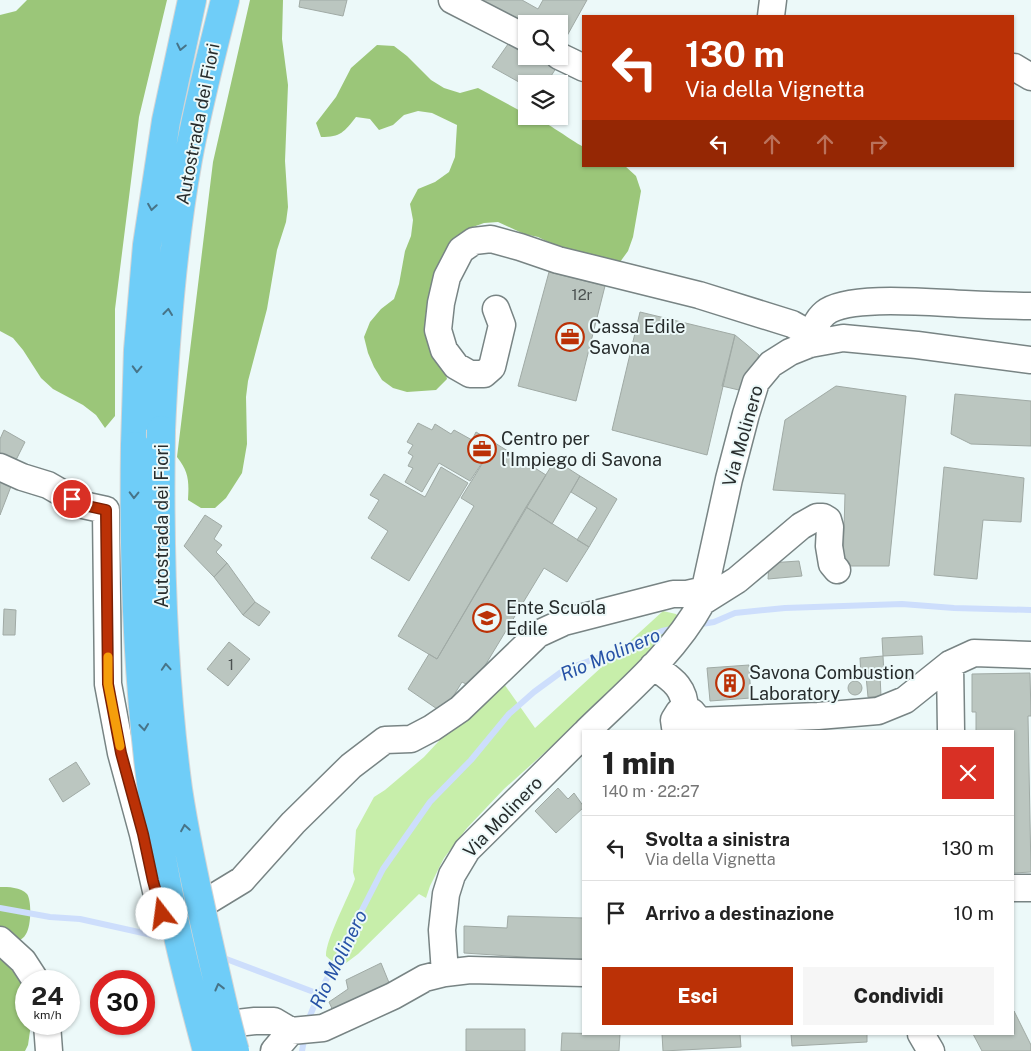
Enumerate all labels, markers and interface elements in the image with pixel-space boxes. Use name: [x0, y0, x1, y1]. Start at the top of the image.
map controls: [518, 15, 568, 125]
button: search: [518, 15, 568, 65]
text: 130 m: [685, 34, 785, 75]
icon: left: [602, 35, 667, 100]
street label: Autostrada dei Fiori: [172, 41, 223, 206]
one-way arrow: [176, 43, 187, 52]
button: layers: [518, 75, 568, 125]
text: Via della Vignetta: [685, 76, 865, 102]
icon: left: [705, 130, 733, 158]
icon: ahead: [758, 130, 786, 158]
icon: ahead: [811, 130, 839, 158]
icon: right: [864, 130, 892, 158]
one-way arrow: [148, 203, 158, 212]
house number: 12r: [572, 286, 593, 303]
one-way arrow: [162, 307, 173, 315]
place label: Cassa Edile Savona: [589, 316, 685, 358]
office icon: Cassa Edile Savona: [555, 322, 585, 352]
one-way arrow: [132, 366, 142, 373]
street label: Via Molinero: [718, 383, 767, 489]
place label: Centro per l'Impiego di Savona: [501, 428, 662, 470]
office icon: Centro per l'Impiego di Savona: [467, 434, 497, 464]
street label: Autostrada dei Fiori: [151, 444, 172, 608]
pin: [51, 478, 93, 520]
icon: arrive: [58, 485, 86, 513]
one-way arrow: [129, 491, 140, 499]
place label: Ente Scuola Edile: [506, 597, 606, 639]
school or university icon: Ente Scuola Edile: [472, 603, 502, 633]
water label: Rio Molinero: [557, 623, 663, 685]
house number: 1: [228, 656, 234, 673]
one-way arrow: [161, 662, 172, 670]
place label: Savona Combustion Laboratory: [749, 662, 915, 704]
building icon: Savona Combustion Laboratory: [715, 668, 745, 698]
one-way arrow: [139, 723, 150, 731]
text: 1 min: [602, 745, 675, 781]
button: close: [942, 747, 994, 799]
street label: Via Molinero: [459, 772, 546, 862]
text: 140 m · 22:27: [602, 782, 700, 801]
one-way arrow: [180, 824, 190, 832]
text: Svolta a sinistra: [645, 828, 790, 850]
icon: left: [602, 834, 630, 862]
text: 130 m: [942, 837, 994, 859]
text: Via della Vignetta: [645, 850, 776, 869]
position arrow: [135, 887, 187, 939]
icon: arrive: [602, 899, 630, 927]
text: Arrivo a destinazione: [645, 902, 834, 924]
text: 10 m: [954, 902, 994, 924]
water label: Rio Molinero: [305, 906, 371, 1012]
button: Esci: [602, 967, 793, 1025]
button: Condividi: [803, 967, 994, 1025]
speed limit sign: 30: [90, 970, 155, 1035]
text: 24: [31, 981, 64, 1011]
one-way arrow: [214, 982, 225, 991]
text: km/h: [33, 1008, 62, 1022]

